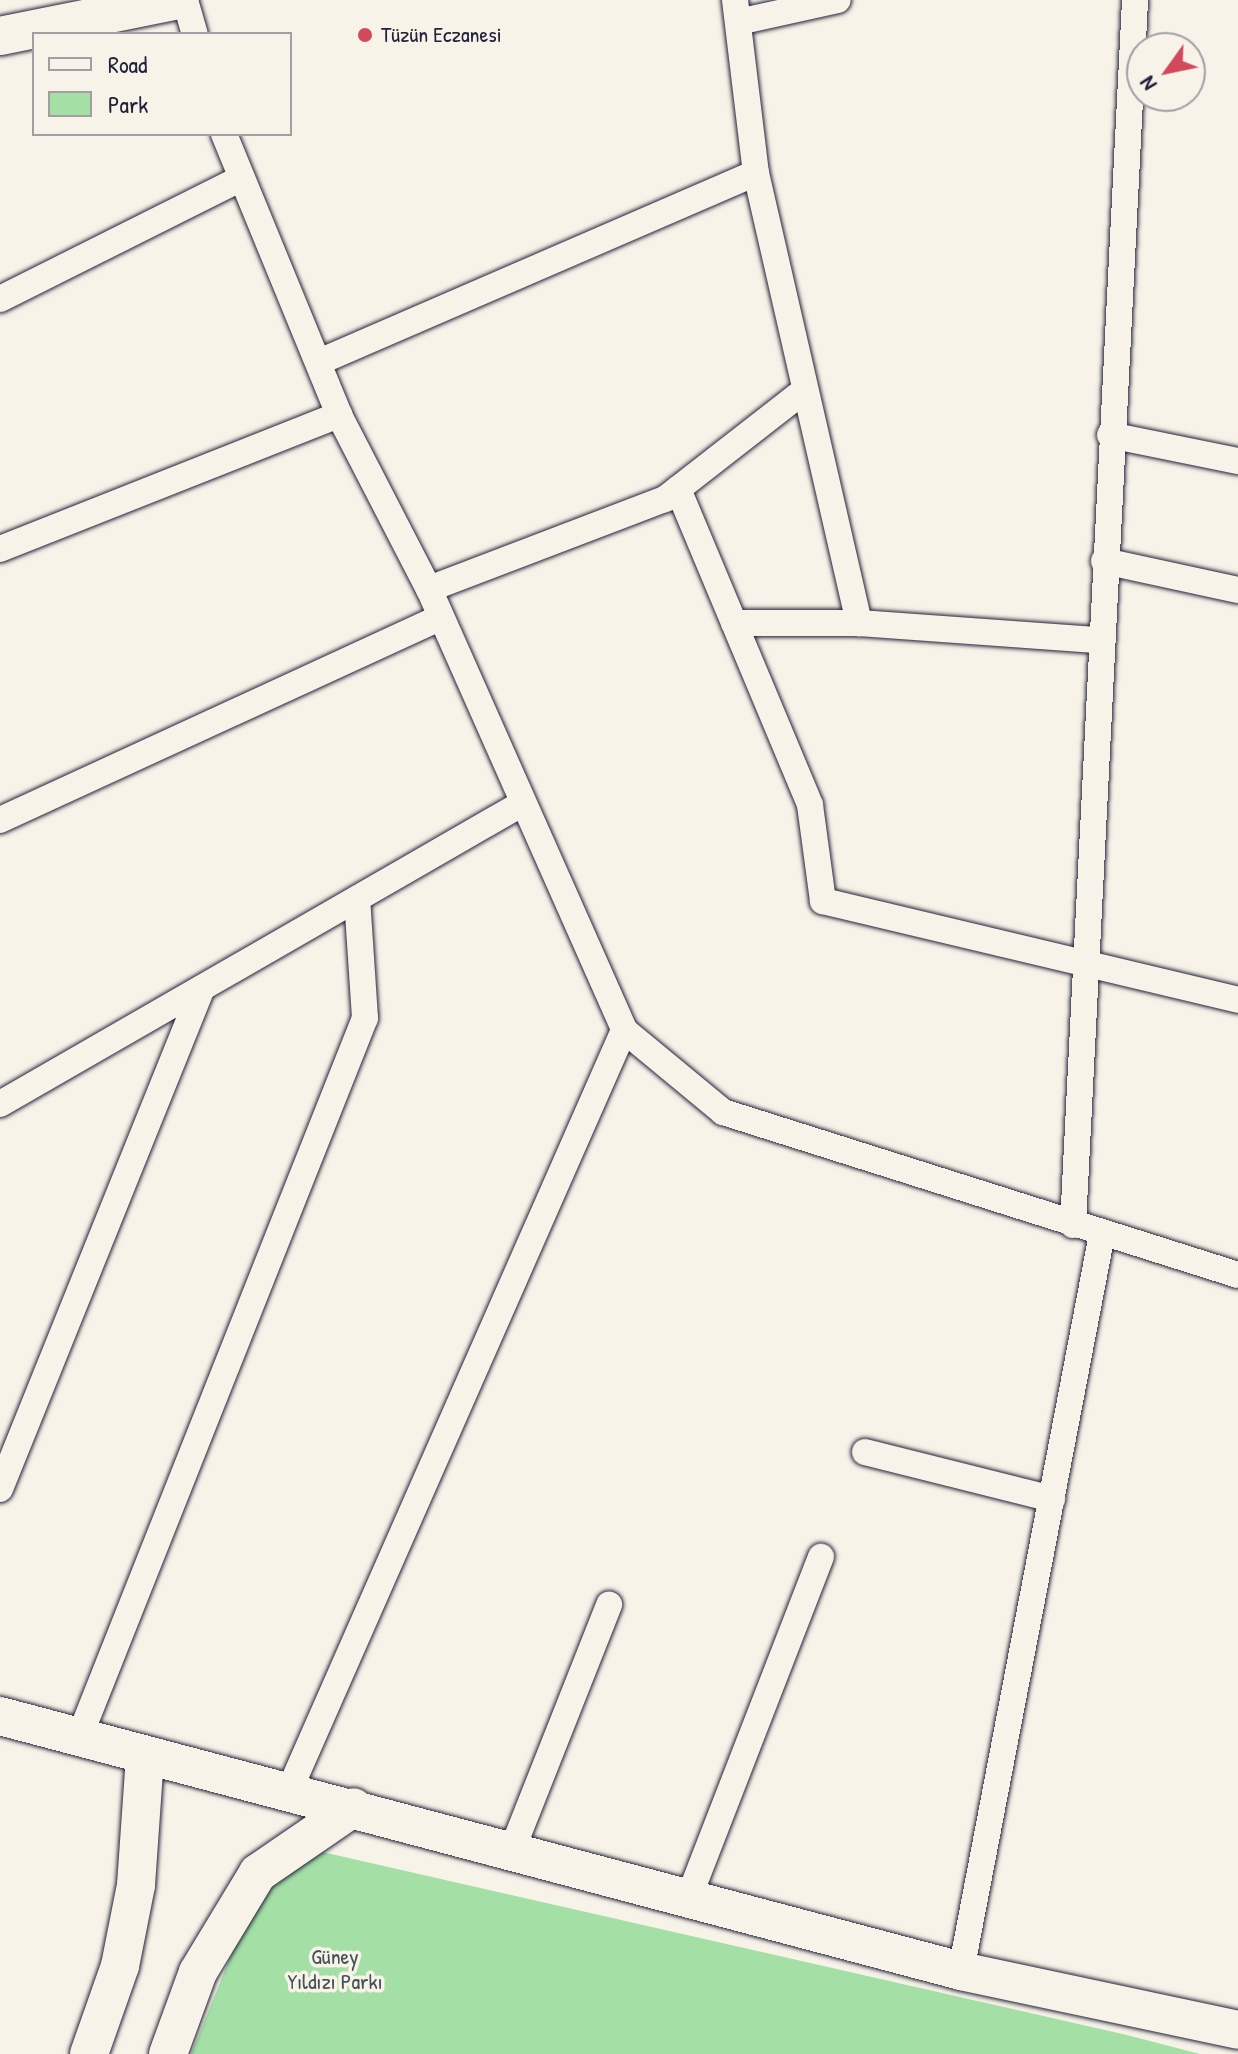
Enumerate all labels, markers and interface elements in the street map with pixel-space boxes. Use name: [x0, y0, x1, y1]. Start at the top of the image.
place label: Tüzün Eczanesi: [381, 22, 502, 48]
marker: Tüzün Eczanesi: [356, 26, 374, 44]
legend: [32, 32, 292, 136]
north arrow: [1126, 32, 1206, 112]
text: Road: [108, 48, 147, 80]
text: N: [1132, 71, 1163, 97]
text: Park: [108, 88, 148, 120]
park label: Güney Yıldızı Parkı: [287, 1943, 383, 1994]

